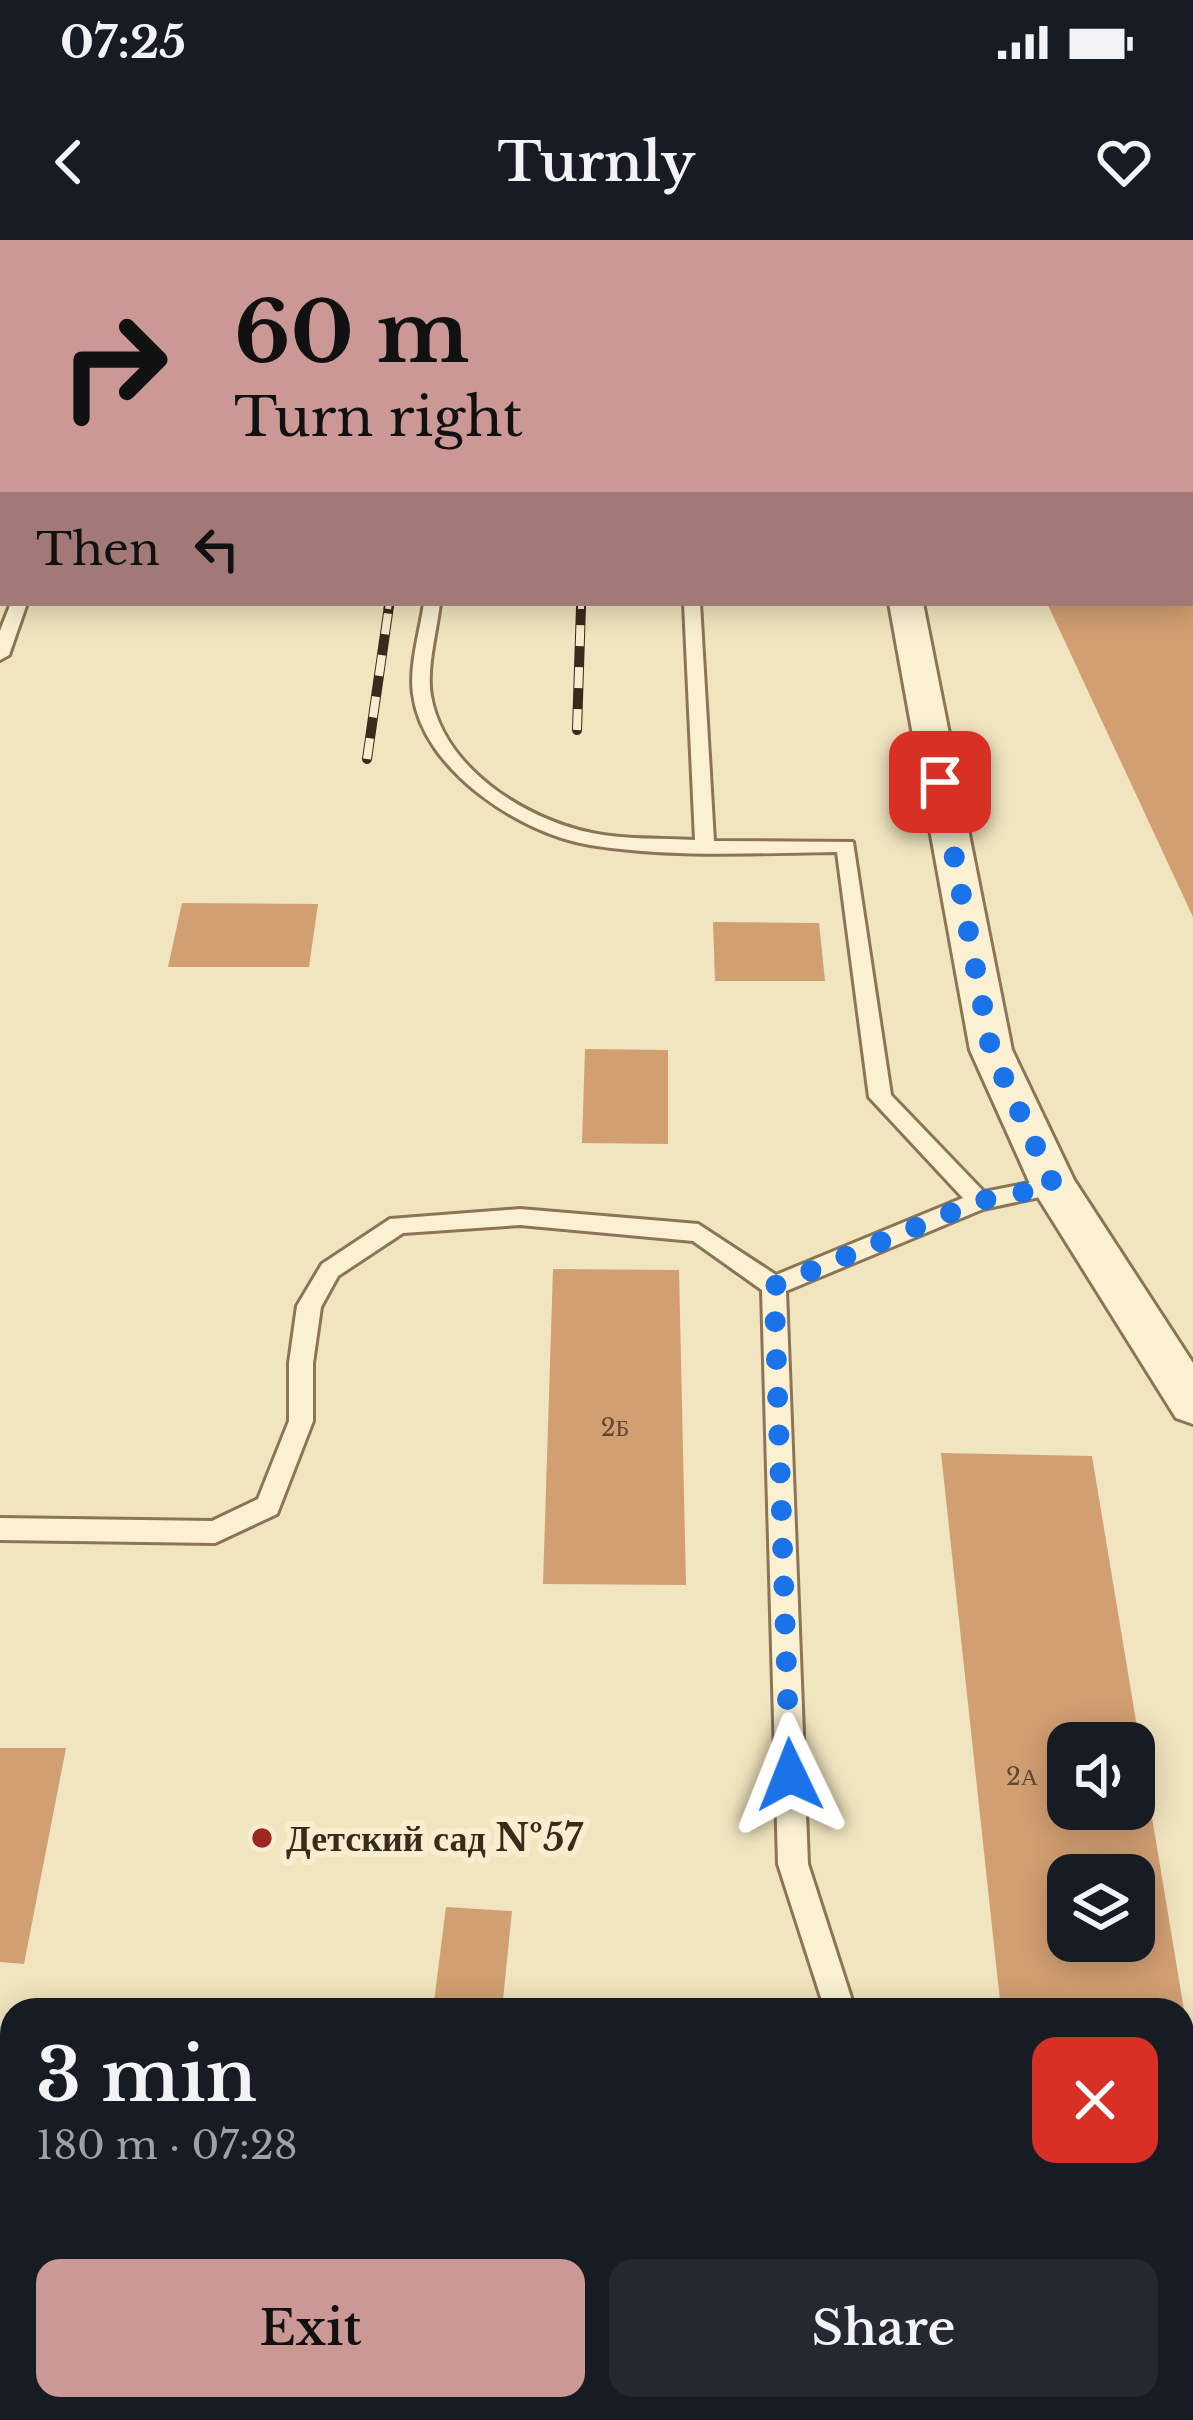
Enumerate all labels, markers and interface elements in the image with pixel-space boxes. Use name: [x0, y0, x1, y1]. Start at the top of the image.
text: 07:25: [60, 14, 186, 70]
icon: back: [36, 129, 102, 195]
text: Turnly: [498, 129, 695, 196]
icon: heart: [1091, 129, 1157, 195]
text: 60 m: [234, 281, 469, 385]
icon: right: [36, 288, 192, 444]
text: Turn right: [234, 384, 523, 451]
icon: left: [184, 516, 250, 582]
text: Then: [36, 521, 160, 577]
pin: [889, 731, 991, 833]
icon: arrive: [907, 749, 973, 815]
house number: 2Б: [601, 1413, 629, 1442]
position arrow: [727, 1712, 853, 1838]
map controls: [1047, 1722, 1155, 1962]
button: sound: [1047, 1722, 1155, 1830]
house number: 2А: [1006, 1762, 1039, 1791]
place label: Детский сад №57: [286, 1816, 584, 1861]
marker: Детский сад №57: [249, 1825, 275, 1851]
button: layers: [1047, 1854, 1155, 1962]
text: 3 min: [36, 2031, 257, 2120]
button: close: [1032, 2037, 1158, 2163]
text: 180 m · 07:28: [36, 2121, 298, 2170]
button: Exit: [36, 2259, 585, 2397]
button: Share: [609, 2259, 1158, 2397]

